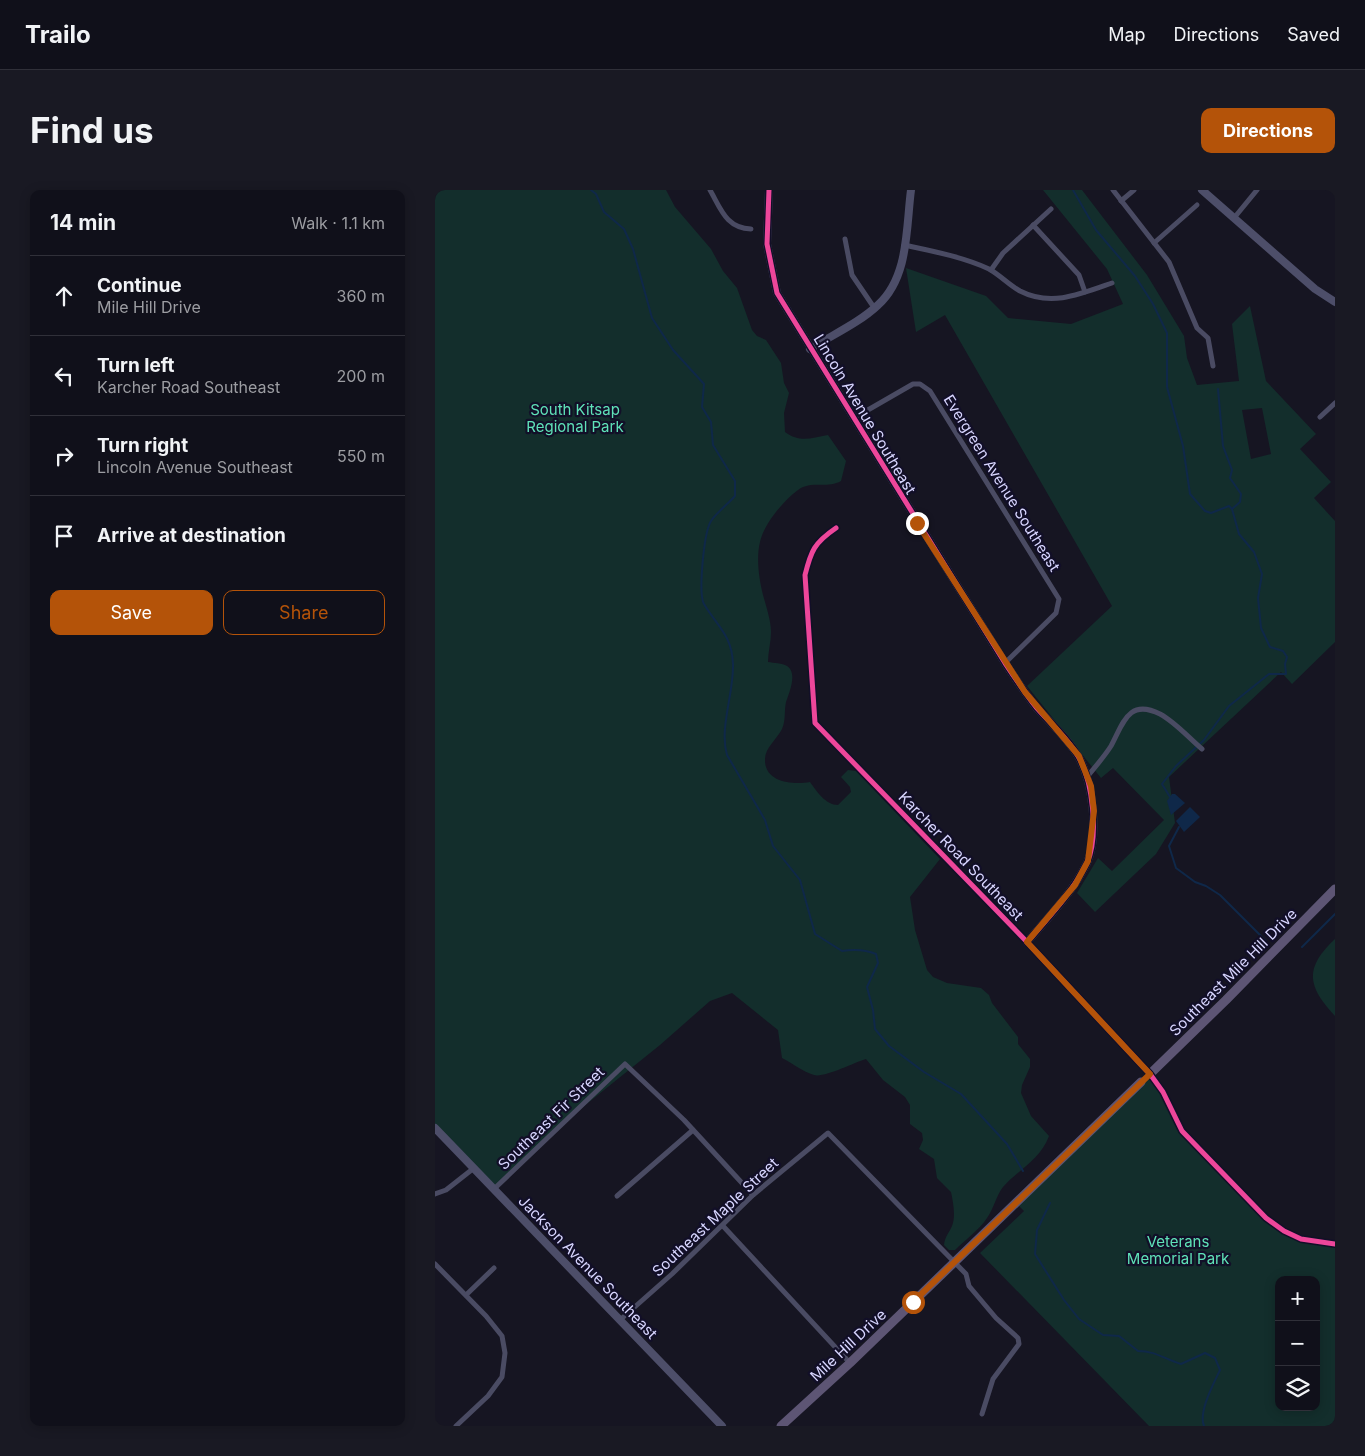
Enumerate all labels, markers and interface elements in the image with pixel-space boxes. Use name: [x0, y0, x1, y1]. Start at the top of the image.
text: Trailo: [25, 20, 91, 49]
text: Map: [1108, 24, 1146, 45]
text: Directions: [1174, 24, 1259, 45]
text: Saved: [1287, 24, 1340, 45]
button: Directions: [1201, 108, 1335, 153]
text: Find us: [30, 109, 154, 151]
text: 14 min: [50, 210, 116, 235]
text: Walk · 1.1 km: [291, 213, 385, 233]
text: Continue: [97, 274, 182, 297]
icon: ahead: [50, 282, 78, 310]
text: 360 m: [337, 286, 385, 306]
text: Mile Hill Drive: [97, 297, 201, 317]
street label: Lincoln Avenue Southeast: [810, 330, 920, 498]
text: Turn left: [97, 354, 175, 377]
icon: left: [50, 362, 78, 390]
text: 200 m: [337, 366, 385, 386]
text: Karcher Road Southeast: [97, 377, 280, 397]
street label: Evergreen Avenue Southeast: [940, 391, 1064, 575]
park label: South Kitsap Regional Park: [526, 400, 624, 436]
text: Turn right: [97, 434, 188, 457]
icon: right: [50, 442, 78, 470]
text: 550 m: [337, 446, 385, 466]
text: Lincoln Avenue Southeast: [97, 457, 293, 477]
route end: [906, 512, 929, 535]
icon: arrive: [50, 522, 78, 550]
text: Arrive at destination: [97, 524, 286, 547]
button: Save: [50, 590, 213, 635]
button: Share: [223, 590, 385, 635]
street label: Karcher Road Southeast: [895, 788, 1028, 924]
street label: Southeast Mile Hill Drive: [1165, 904, 1301, 1040]
street label: Southeast Fir Street: [494, 1062, 608, 1174]
street label: Southeast Maple Street: [648, 1153, 782, 1280]
street label: Jackson Avenue Southeast: [514, 1191, 662, 1343]
park label: Veterans Memorial Park: [1127, 1232, 1230, 1268]
map controls: [1275, 1276, 1320, 1411]
button: +: [1275, 1276, 1320, 1321]
route start: [902, 1291, 925, 1314]
street label: Mile Hill Drive: [806, 1305, 890, 1385]
button: −: [1275, 1321, 1320, 1366]
button: layers: [1275, 1366, 1320, 1411]

